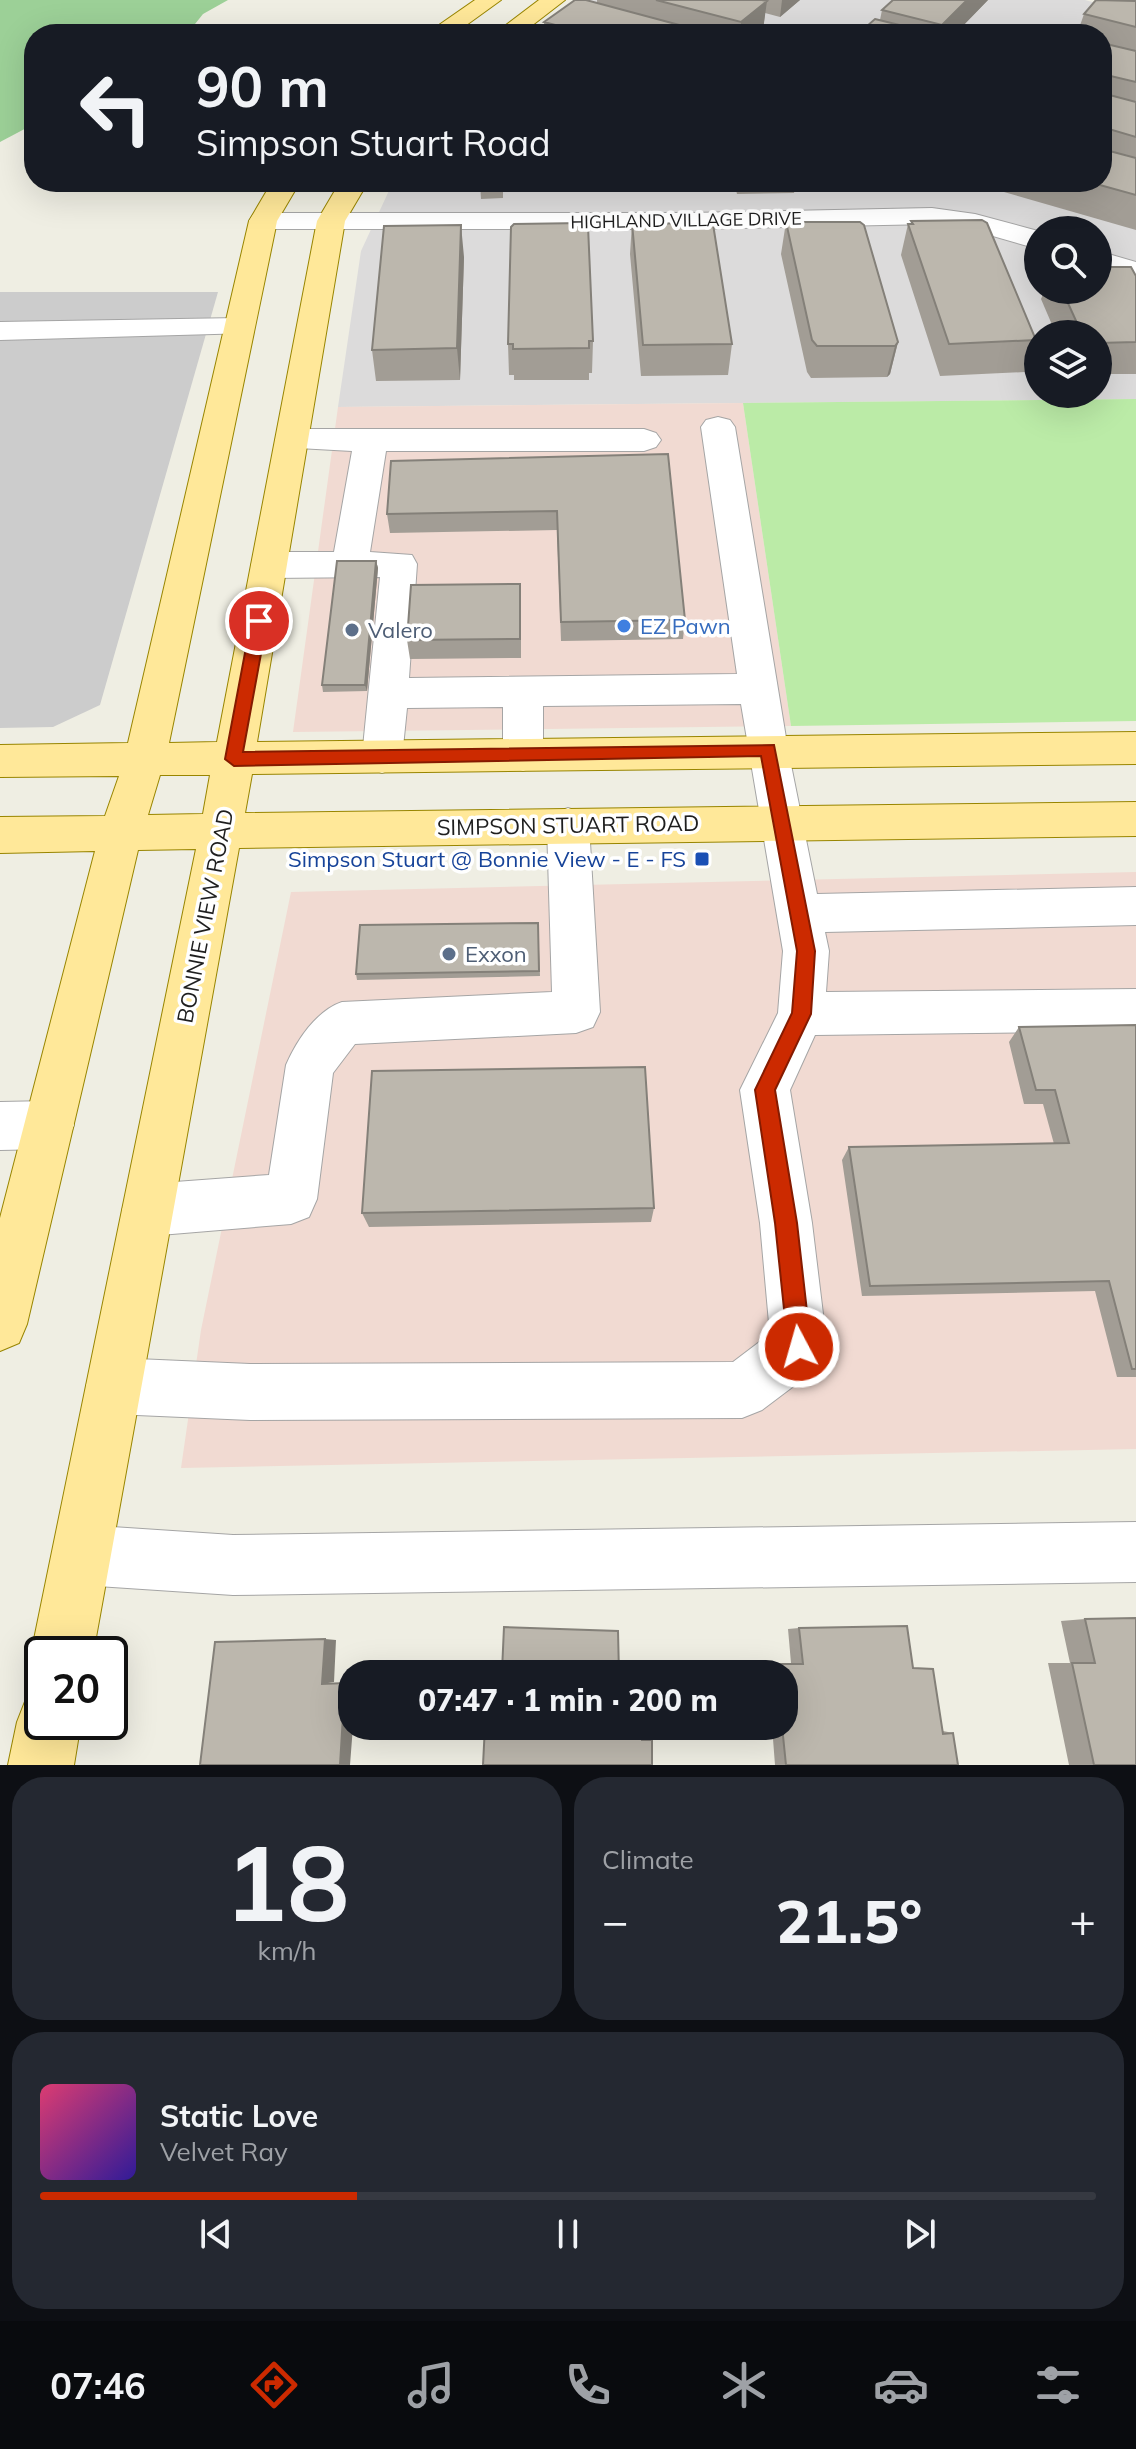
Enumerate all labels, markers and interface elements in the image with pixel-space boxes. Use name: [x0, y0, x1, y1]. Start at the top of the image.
text: 90 m: [196, 51, 329, 121]
icon: left: [64, 56, 168, 160]
text: Simpson Stuart Road: [196, 120, 551, 165]
street label: HIGHLAND VILLAGE DRIVE: [570, 206, 802, 234]
map controls: [1024, 216, 1112, 408]
button: search: [1024, 216, 1112, 304]
button: layers: [1024, 320, 1112, 408]
pin: [225, 587, 293, 655]
icon: arrive: [237, 599, 281, 643]
place label: EZ Pawn: [640, 612, 731, 640]
place label: Valero: [368, 616, 433, 644]
marker: EZ Pawn: [615, 617, 633, 635]
marker: Valero: [343, 621, 361, 639]
street label: BONNIE VIEW ROAD: [170, 806, 240, 1026]
street label: SIMPSON STUART ROAD: [437, 809, 699, 841]
place label: Simpson Stuart @ Bonnie View - E - FS: [288, 845, 686, 873]
marker: Simpson Stuart @ Bonnie View - E - FS: [693, 850, 711, 868]
place label: Exxon: [465, 940, 527, 968]
marker: Exxon: [440, 945, 458, 963]
position arrow: [757, 1305, 841, 1389]
speed limit sign: 20: [24, 1636, 128, 1740]
text: 07:47 · 1 min · 200 m: [418, 1681, 718, 1719]
text: 18: [225, 1816, 349, 1947]
text: Climate: [602, 1843, 694, 1876]
text: 21.5°: [776, 1883, 922, 1958]
text: −: [602, 1893, 628, 1948]
text: +: [1070, 1893, 1096, 1948]
text: km/h: [258, 1934, 316, 1967]
text: Static Love: [160, 2097, 318, 2135]
text: Velvet Ray: [160, 2135, 288, 2168]
icon: previous: [194, 2212, 238, 2256]
icon: pause: [546, 2212, 590, 2256]
icon: next: [898, 2212, 942, 2256]
icon: directions: [246, 2357, 302, 2413]
icon: music: [403, 2357, 459, 2413]
icon: phone: [560, 2357, 616, 2413]
icon: climate: [716, 2357, 772, 2413]
icon: car: [873, 2357, 929, 2413]
icon: filters: [1030, 2357, 1086, 2413]
text: 07:46: [50, 2363, 146, 2408]

